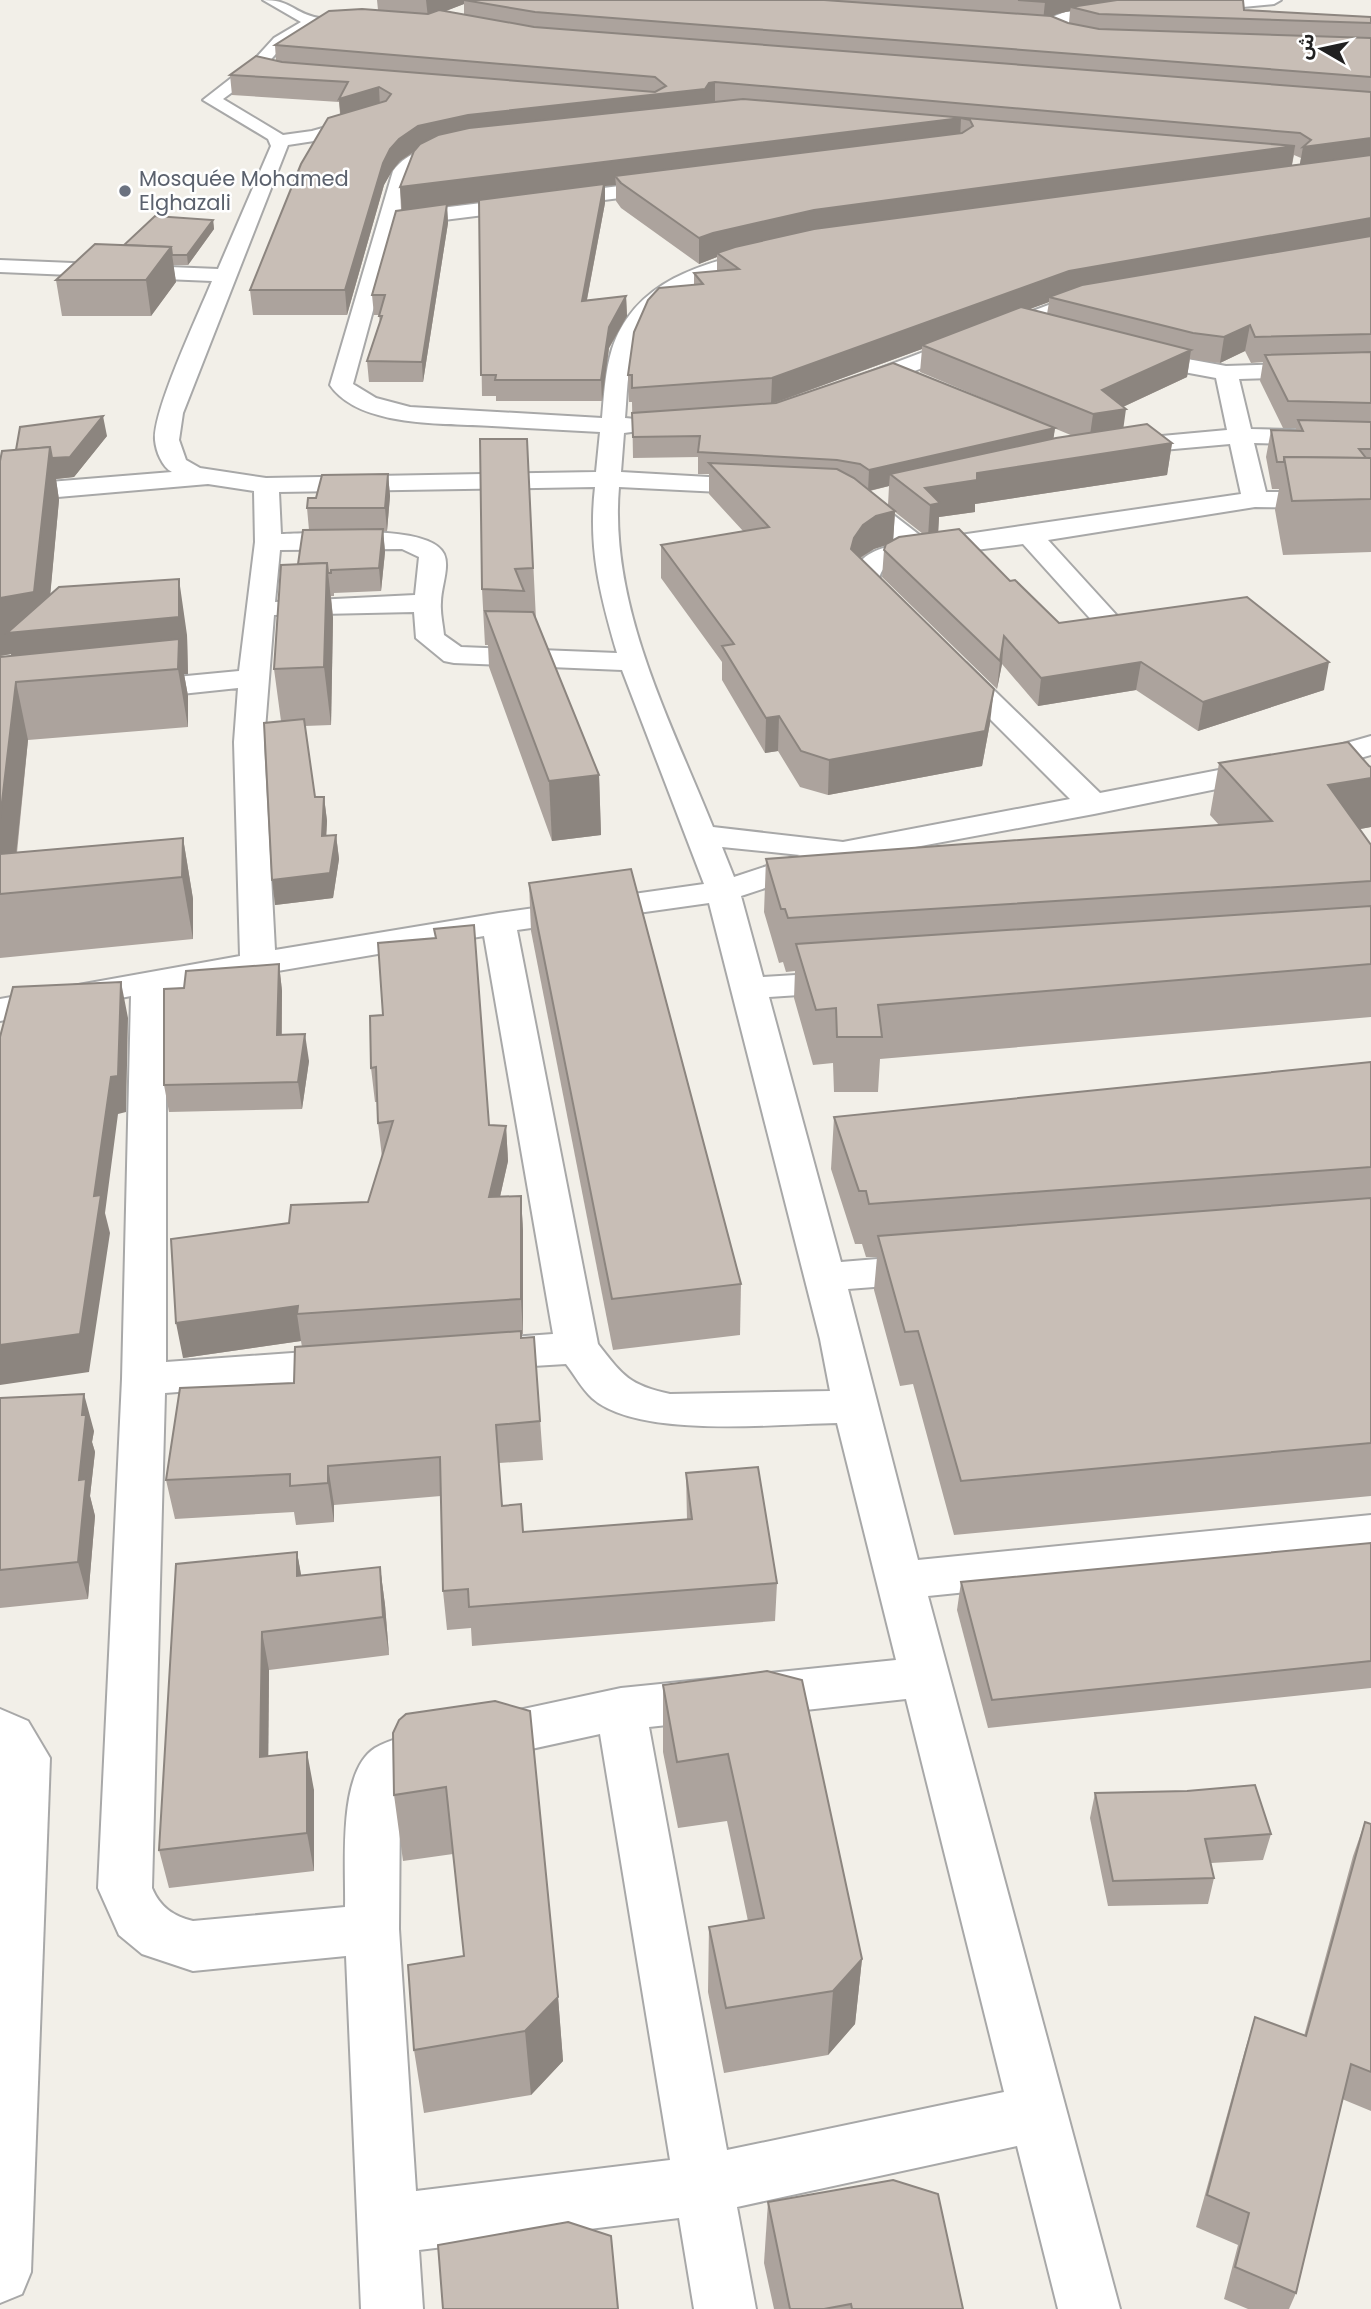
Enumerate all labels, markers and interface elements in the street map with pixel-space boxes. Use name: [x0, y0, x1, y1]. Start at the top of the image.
north arrow: [1287, 14, 1357, 84]
text: ش: [1290, 31, 1321, 61]
place label: Mosquée Mohamed Elghazali: [139, 164, 349, 217]
marker: Mosquée Mohamed Elghazali: [117, 183, 133, 199]

